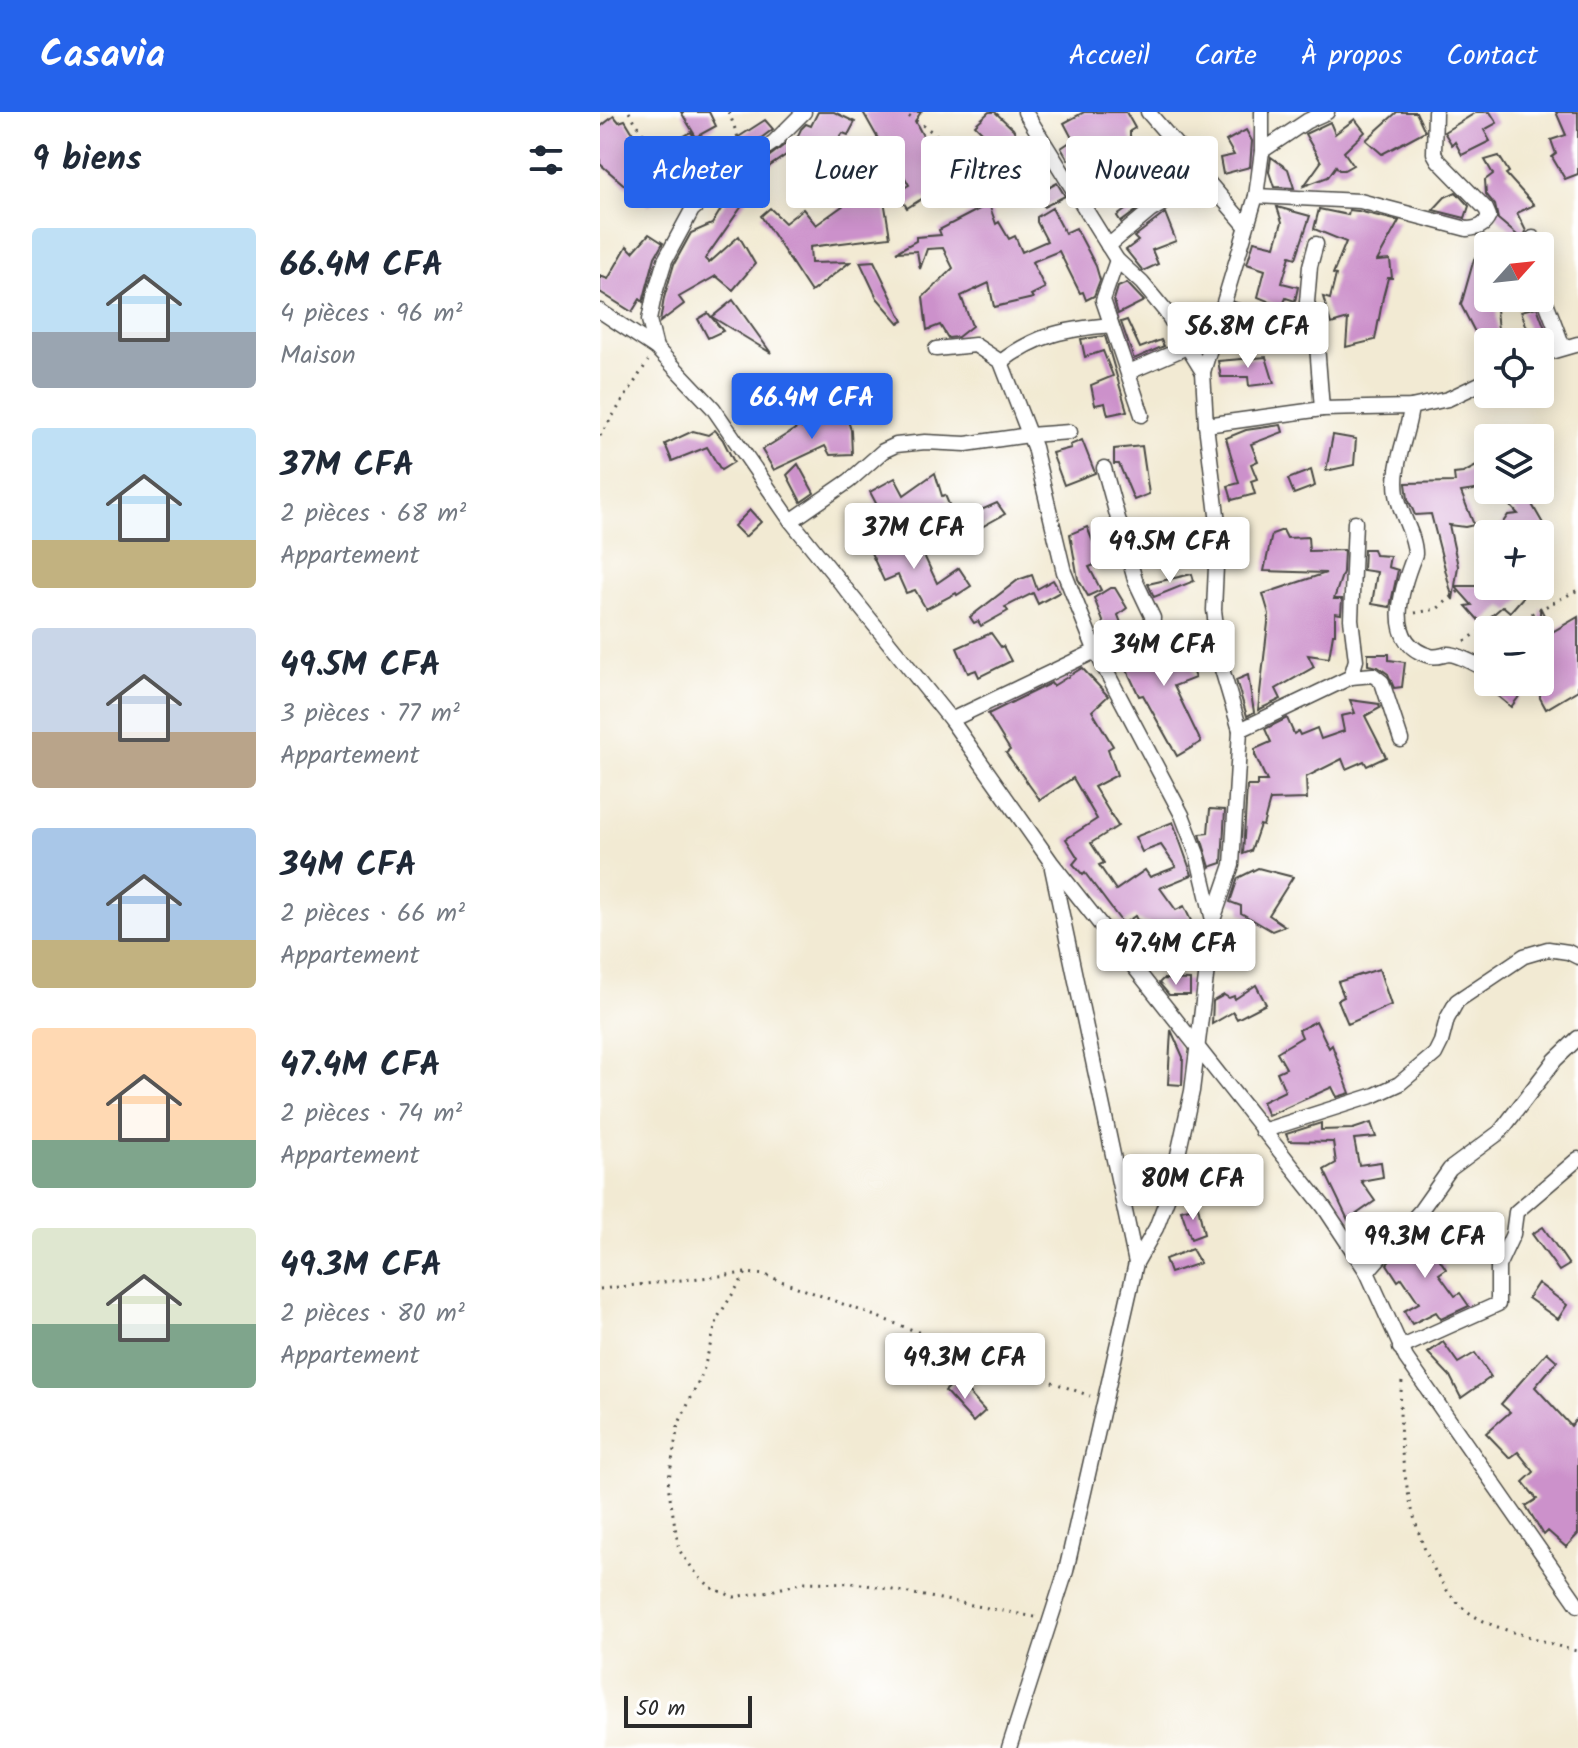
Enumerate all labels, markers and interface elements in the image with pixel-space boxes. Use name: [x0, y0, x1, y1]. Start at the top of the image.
text: Casavia: [40, 26, 165, 86]
text: Accueil: [1069, 34, 1150, 79]
text: Carte: [1194, 34, 1257, 79]
text: À propos: [1301, 34, 1402, 79]
text: Contact: [1446, 34, 1538, 79]
text: 9 biens: [32, 133, 142, 187]
chip: Acheter: [624, 136, 770, 208]
chip: Louer: [786, 136, 905, 208]
chip: Filtres: [921, 136, 1050, 208]
chip: Nouveau: [1066, 136, 1218, 208]
icon: filters: [524, 138, 568, 182]
north arrow: [1474, 232, 1554, 312]
map controls: [1474, 232, 1554, 696]
text: 66.4M CFA: [280, 239, 443, 293]
icon: home: [96, 260, 192, 356]
text: 4 pièces · 96 m²: [280, 293, 462, 335]
pin: 56.8M CFA: [1156, 302, 1340, 370]
text: 56.8M CFA: [1186, 307, 1310, 349]
button: locate: [1474, 328, 1554, 408]
text: Maison: [280, 335, 356, 377]
pin: 66.4M CFA: [720, 373, 904, 441]
text: 66.4M CFA: [750, 378, 874, 420]
button: layers: [1474, 424, 1554, 504]
text: 37M CFA: [280, 439, 414, 493]
icon: home: [96, 460, 192, 556]
text: 2 pièces · 68 m²: [280, 493, 466, 535]
pin: 37M CFA: [840, 503, 988, 571]
text: 37M CFA: [863, 508, 965, 550]
pin: 49.5M CFA: [1078, 517, 1262, 585]
button: +: [1474, 520, 1554, 600]
text: 49.5M CFA: [1109, 522, 1231, 564]
text: Appartement: [280, 535, 420, 577]
button: −: [1474, 616, 1554, 696]
pin: 34M CFA: [1090, 620, 1238, 688]
text: 34M CFA: [1112, 625, 1216, 667]
text: 49.5M CFA: [280, 639, 441, 693]
icon: home: [96, 660, 192, 756]
text: 3 pièces · 77 m²: [280, 693, 460, 735]
text: Appartement: [280, 735, 420, 777]
text: 34M CFA: [280, 839, 417, 893]
icon: home: [96, 860, 192, 956]
text: 2 pièces · 66 m²: [280, 893, 465, 935]
pin: 47.4M CFA: [1084, 919, 1268, 987]
text: 47.4M CFA: [1115, 924, 1237, 966]
text: Appartement: [280, 935, 420, 977]
text: 47.4M CFA: [280, 1039, 441, 1093]
icon: home: [96, 1060, 192, 1156]
text: 2 pièces · 74 m²: [280, 1093, 462, 1135]
text: Appartement: [280, 1135, 420, 1177]
pin: 80M CFA: [1119, 1154, 1267, 1222]
text: 80M CFA: [1141, 1159, 1245, 1201]
pin: 99.3M CFA: [1333, 1212, 1517, 1280]
text: 99.3M CFA: [1364, 1217, 1486, 1259]
text: 49.3M CFA: [280, 1239, 442, 1293]
icon: home: [96, 1260, 192, 1356]
text: 2 pièces · 80 m²: [280, 1293, 465, 1335]
pin: 49.3M CFA: [873, 1333, 1057, 1401]
text: Appartement: [280, 1335, 420, 1377]
text: 49.3M CFA: [903, 1338, 1027, 1380]
scale bar: [624, 1692, 752, 1728]
text: 50 m: [636, 1692, 685, 1727]

